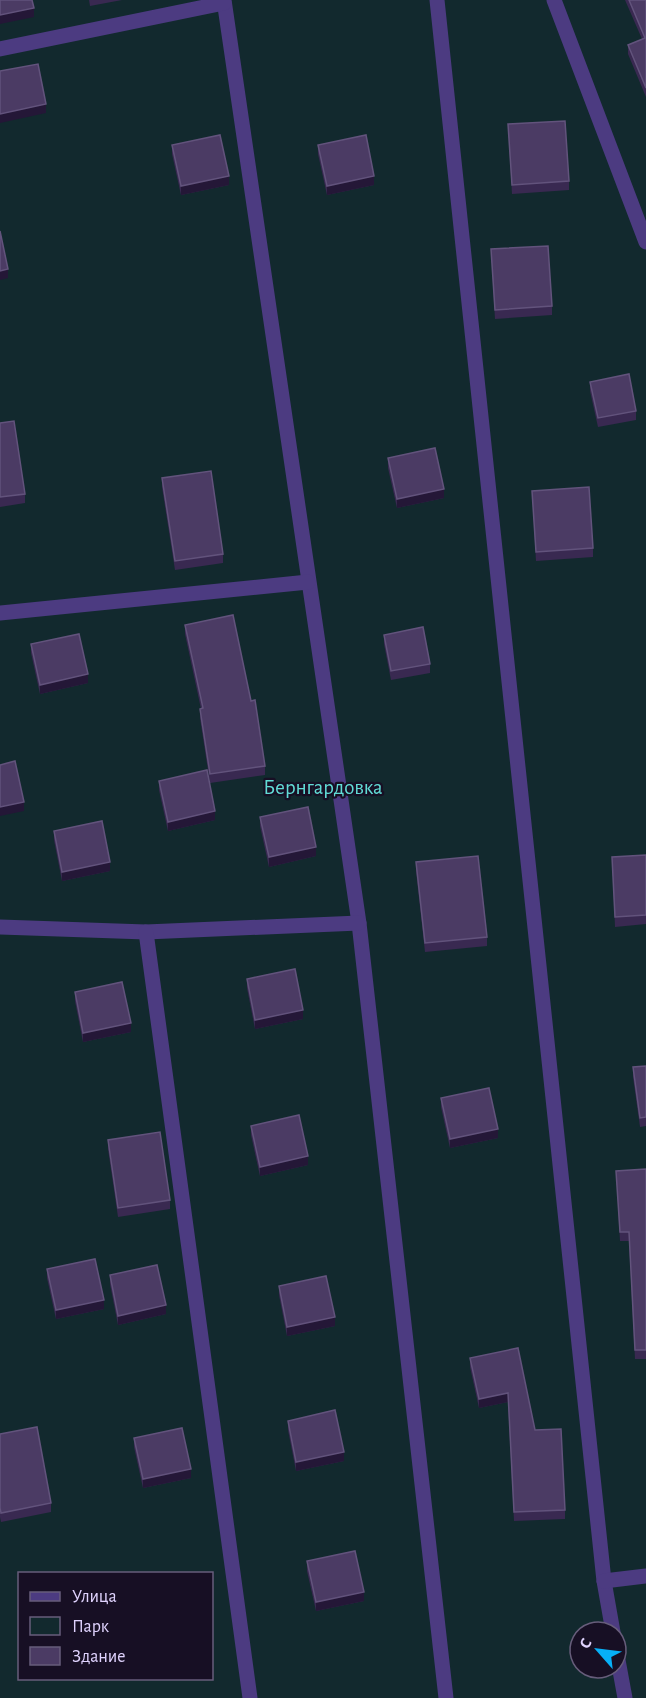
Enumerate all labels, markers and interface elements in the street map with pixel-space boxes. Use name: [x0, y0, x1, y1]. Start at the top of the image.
park label: Бернгардовка: [263, 777, 383, 798]
legend: [18, 1572, 213, 1680]
text: Улица: [72, 1588, 117, 1606]
text: Парк: [72, 1618, 110, 1636]
north arrow: [568, 1620, 628, 1680]
text: С: [576, 1636, 595, 1651]
text: Здание: [72, 1648, 126, 1666]

